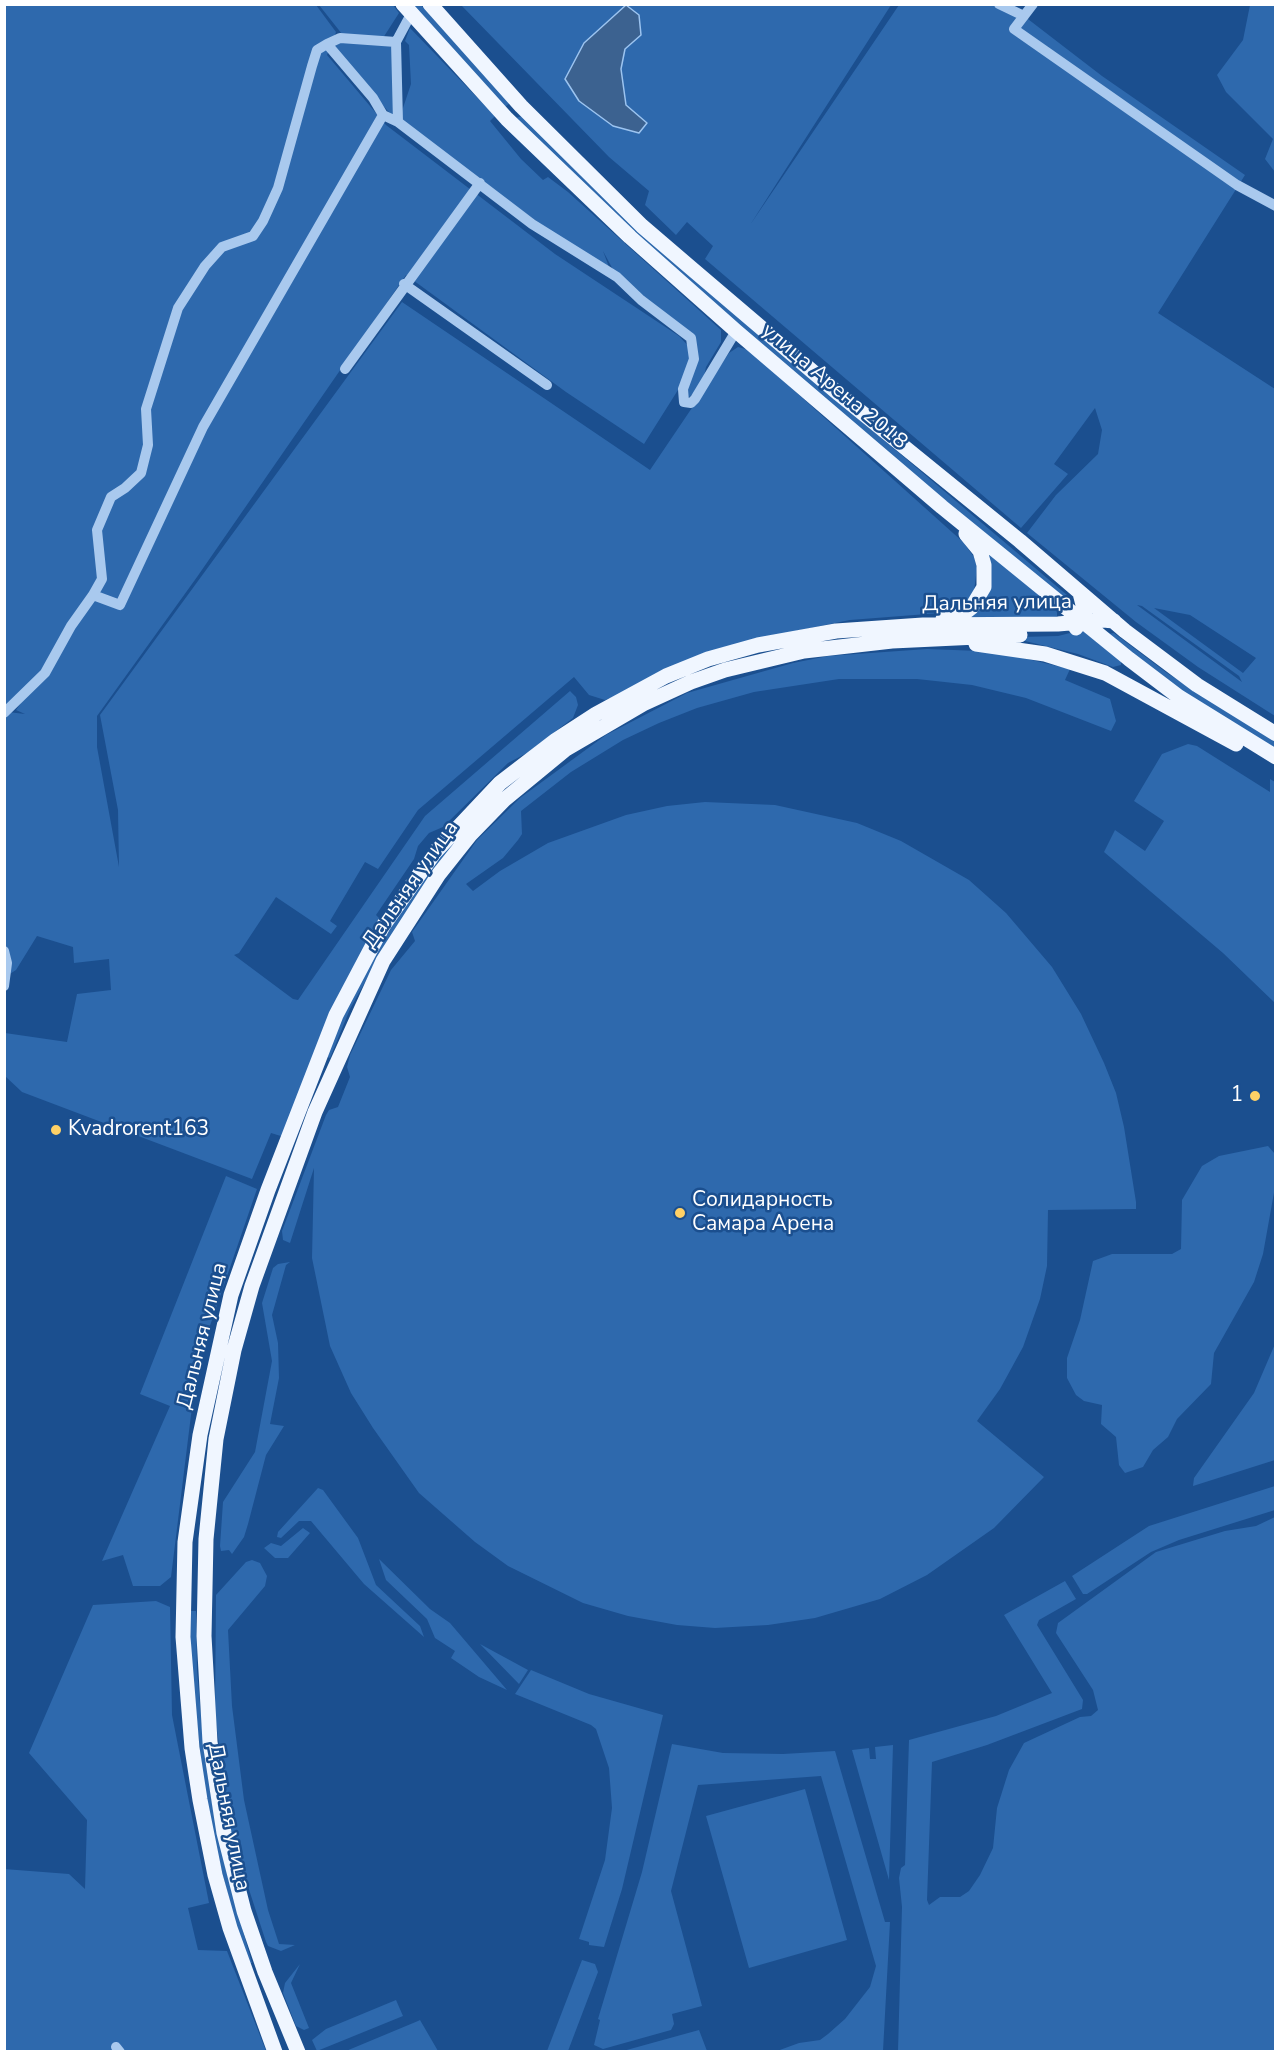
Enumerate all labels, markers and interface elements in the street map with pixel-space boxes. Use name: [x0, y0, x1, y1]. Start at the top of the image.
street label: улица Арена 2018: [756, 319, 912, 455]
street label: Дальняя улица: [922, 590, 1072, 618]
street label: Дальняя улица: [358, 816, 464, 954]
place label: 1: [1230, 1083, 1243, 1109]
marker: 1: [1248, 1089, 1262, 1103]
place label: Kvadrorent163: [68, 1117, 209, 1143]
marker: Kvadrorent163: [49, 1123, 63, 1137]
place label: Солидарность Самара Арена: [692, 1188, 834, 1238]
marker: Солидарность Самара Арена: [673, 1206, 687, 1220]
street label: Дальняя улица: [173, 1260, 233, 1412]
street label: Дальняя улица: [201, 1741, 255, 1893]

